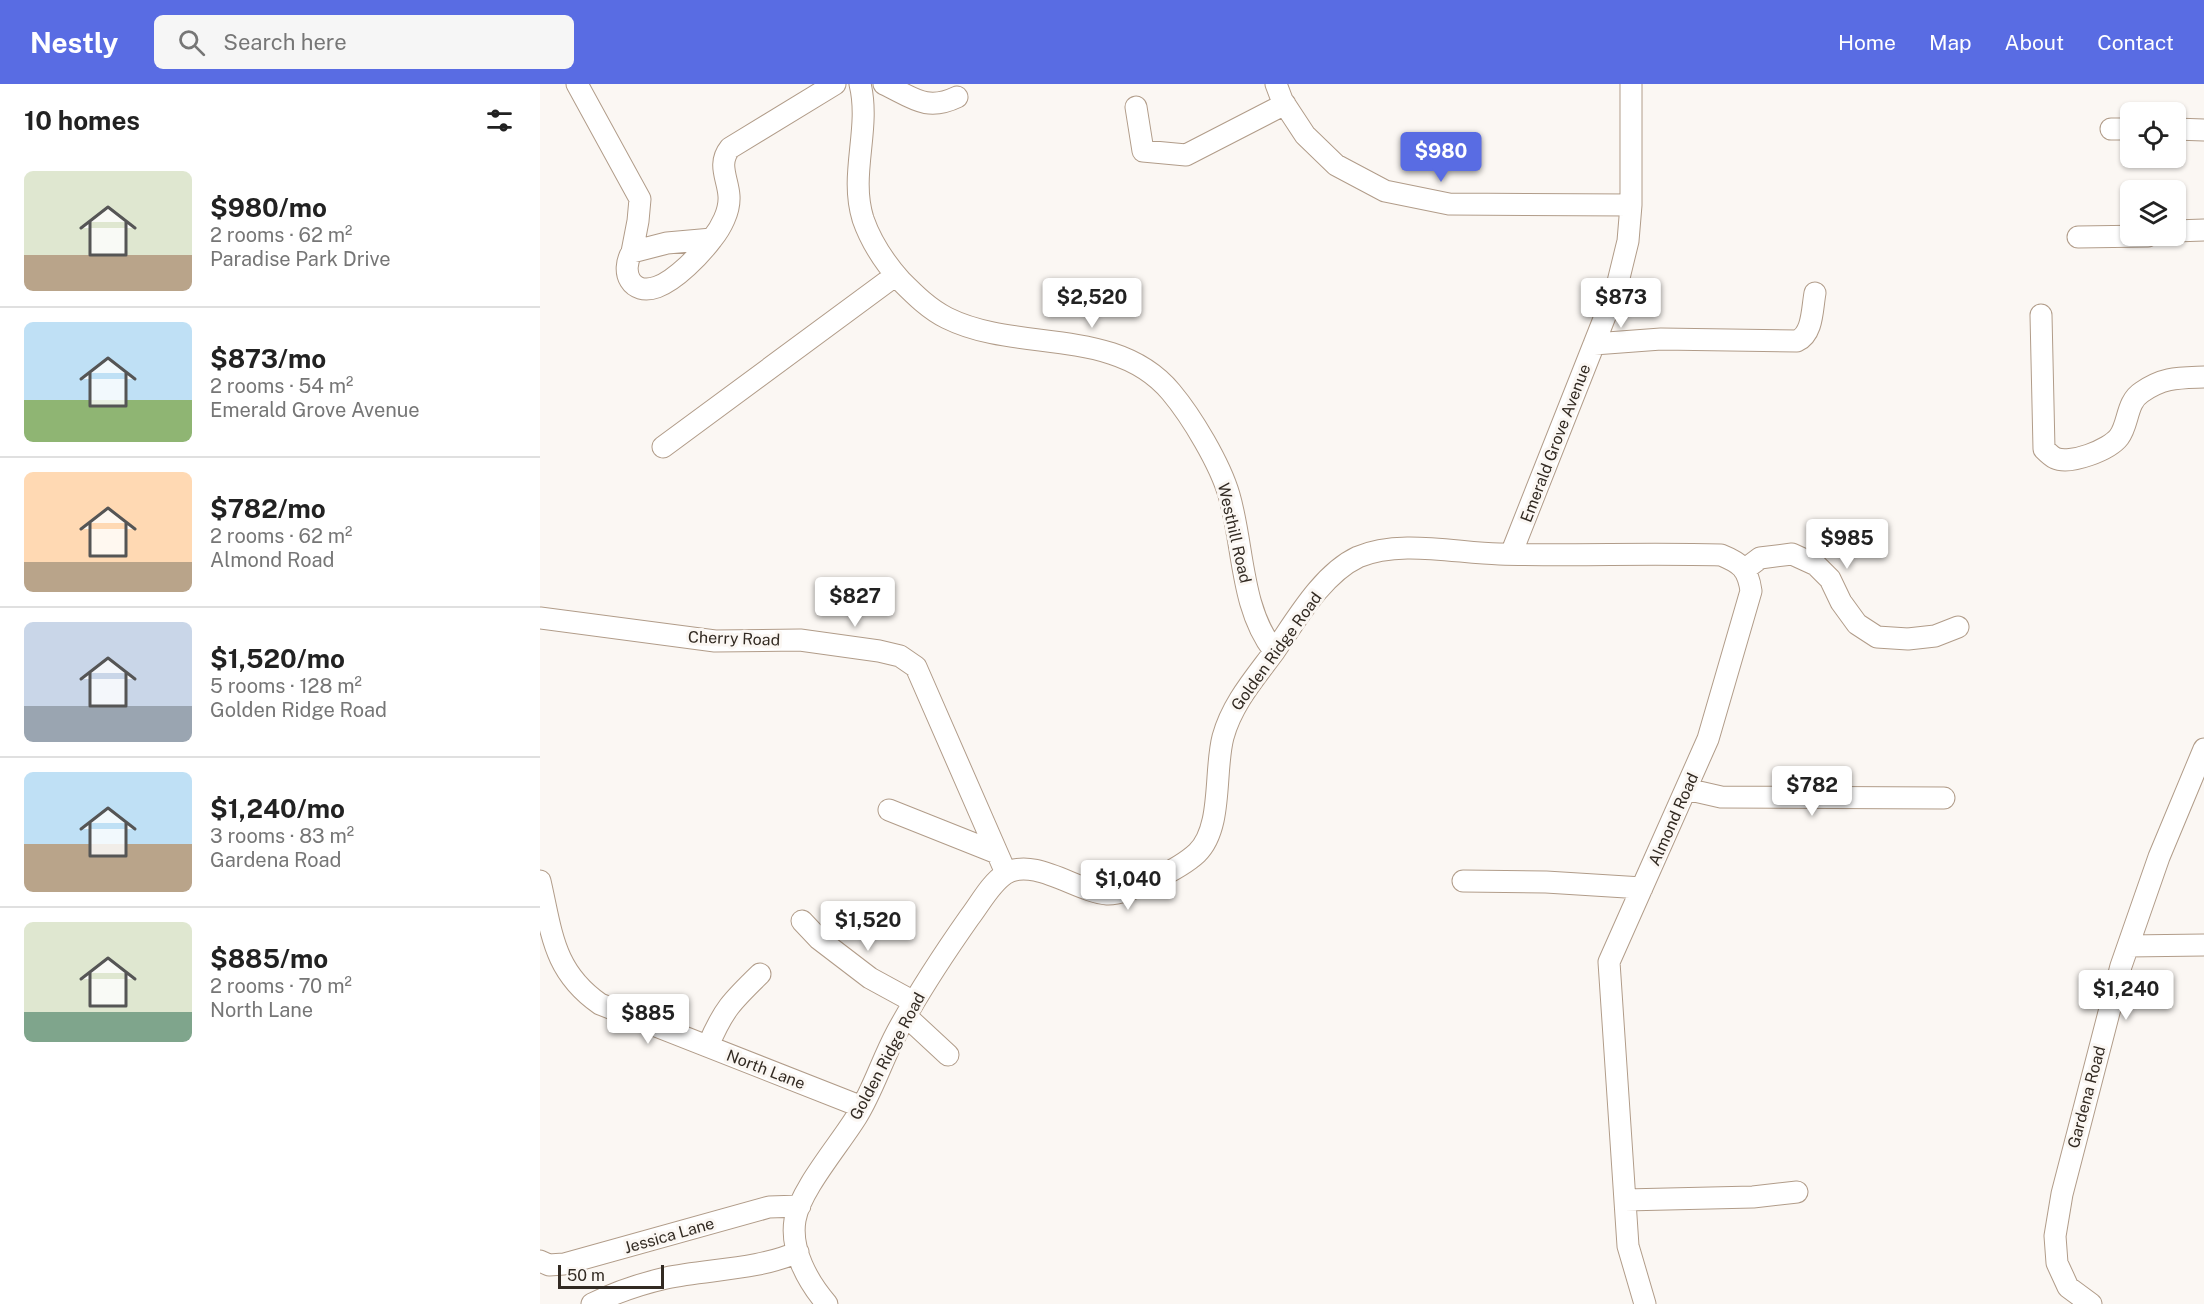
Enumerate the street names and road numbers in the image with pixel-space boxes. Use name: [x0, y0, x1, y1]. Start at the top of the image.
street label: Emerald Grove Avenue: [1517, 361, 1594, 525]
street label: Westhill Road: [1214, 481, 1255, 585]
street label: Golden Ridge Road: [1227, 588, 1326, 714]
street label: Cherry Road: [688, 627, 780, 650]
street label: Almond Road: [1645, 770, 1702, 869]
street label: Golden Ridge Road: [846, 989, 929, 1123]
street label: Gardena Road: [2064, 1044, 2109, 1150]
street label: North Lane: [724, 1046, 808, 1093]
street label: Jessica Lane: [622, 1214, 716, 1257]

